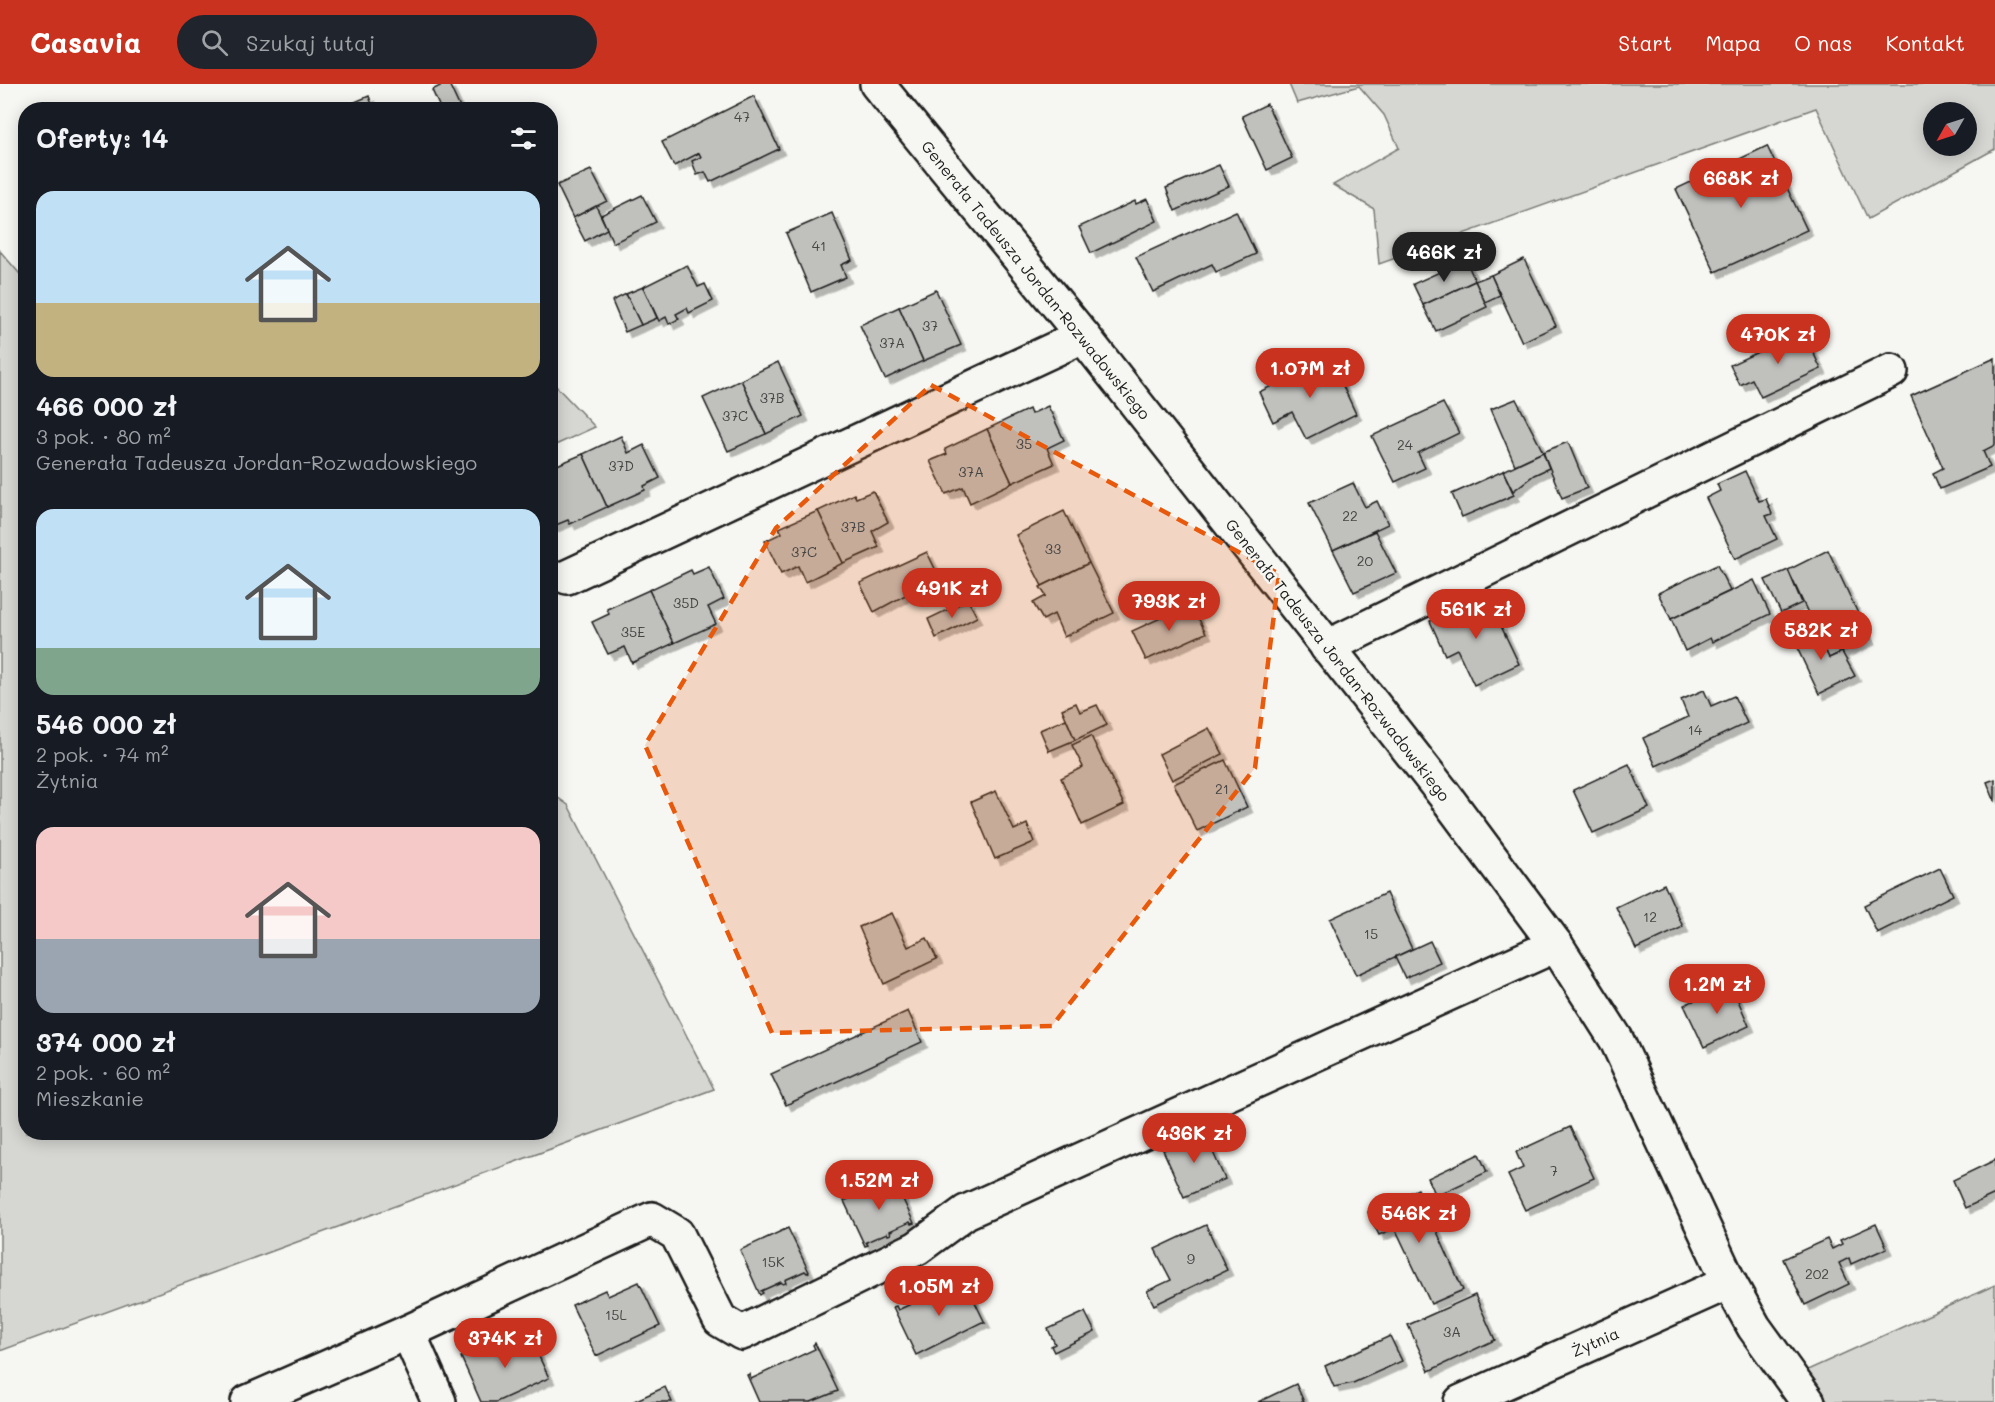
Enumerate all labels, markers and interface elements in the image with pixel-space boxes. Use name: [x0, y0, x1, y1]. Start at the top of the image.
search box: [177, 15, 597, 69]
text: Casavia: [30, 24, 141, 60]
icon: search: [198, 26, 231, 59]
text: Szukaj tutaj: [246, 28, 375, 57]
text: Start: [1618, 29, 1672, 56]
text: Mapa: [1705, 29, 1761, 56]
text: O nas: [1794, 29, 1852, 56]
text: Kontakt: [1885, 29, 1965, 56]
north arrow: [1923, 102, 1977, 156]
map controls: [1923, 102, 1977, 156]
house number: 47: [734, 107, 750, 126]
text: Oferty: 14: [36, 121, 169, 155]
icon: filters: [507, 122, 540, 155]
street label: Generała Tadeusza Jordan-Rozwadowskiego: [917, 136, 1156, 423]
pin: 668K zł: [1686, 158, 1796, 209]
text: 668K zł: [1703, 164, 1779, 190]
icon: home: [234, 230, 342, 338]
pin: 466K zł: [1389, 232, 1499, 283]
house number: 41: [812, 236, 826, 255]
text: 466K zł: [1406, 238, 1482, 264]
pin: 470K zł: [1723, 314, 1833, 365]
house number: 37: [922, 316, 938, 335]
text: 470K zł: [1740, 320, 1816, 346]
house number: 37A: [879, 333, 905, 352]
pin: 1.07M zł: [1248, 348, 1372, 399]
text: 1.07M zł: [1270, 354, 1350, 380]
house number: 37B: [760, 388, 784, 407]
text: 466 000 zł: [36, 389, 177, 423]
house number: 37C: [722, 406, 748, 425]
text: 3 pok. · 80 m²: [36, 423, 171, 449]
house number: 35: [1016, 434, 1032, 453]
house number: 24: [1397, 435, 1414, 454]
text: Generała Tadeusza Jordan-Rozwadowskiego: [36, 449, 477, 475]
house number: 37D: [608, 456, 634, 475]
house number: 37A: [958, 462, 984, 481]
house number: 22: [1342, 506, 1358, 525]
street label: Generała Tadeusza Jordan-Rozwadowskiego: [1221, 514, 1455, 805]
house number: 37B: [841, 517, 865, 536]
house number: 33: [1045, 539, 1061, 558]
house number: 37C: [791, 542, 817, 561]
icon: home: [234, 548, 342, 656]
house number: 20: [1357, 551, 1374, 570]
pin: 491K zł: [897, 568, 1007, 619]
text: 491K zł: [916, 574, 988, 600]
pin: 793K zł: [1114, 581, 1224, 632]
text: 793K zł: [1132, 587, 1206, 613]
pin: 561K zł: [1421, 589, 1531, 640]
house number: 35D: [673, 593, 699, 612]
text: 561K zł: [1440, 595, 1512, 621]
pin: 582K zł: [1766, 610, 1876, 661]
text: 582K zł: [1784, 616, 1858, 642]
house number: 35E: [621, 622, 645, 641]
text: 546 000 zł: [36, 707, 176, 741]
house number: 14: [1688, 720, 1703, 739]
text: 2 pok. · 74 m²: [36, 741, 169, 767]
text: Żytnia: [36, 767, 98, 793]
house number: 21: [1215, 779, 1229, 798]
icon: home: [234, 866, 342, 974]
house number: 12: [1643, 907, 1657, 926]
house number: 15: [1364, 924, 1378, 943]
pin: 1.2M zł: [1662, 964, 1772, 1015]
text: 1.2M zł: [1683, 970, 1751, 996]
text: 374 000 zł: [36, 1025, 175, 1059]
text: 2 pok. · 60 m²: [36, 1059, 170, 1085]
text: Mieszkanie: [36, 1085, 144, 1111]
pin: 436K zł: [1139, 1113, 1249, 1164]
text: 436K zł: [1156, 1119, 1232, 1145]
pin: 1.52M zł: [817, 1160, 941, 1211]
house number: 7: [1550, 1161, 1558, 1180]
text: 1.52M zł: [839, 1166, 919, 1192]
pin: 546K zł: [1364, 1193, 1474, 1244]
text: 546K zł: [1381, 1199, 1457, 1225]
house number: 9: [1187, 1249, 1195, 1268]
house number: 15K: [762, 1252, 785, 1271]
house number: 202: [1805, 1264, 1829, 1283]
pin: 1.05M zł: [877, 1266, 1001, 1317]
text: 1.05M zł: [898, 1272, 980, 1298]
house number: 15L: [605, 1305, 628, 1324]
pin: 374K zł: [450, 1318, 560, 1369]
house number: 3A: [1443, 1322, 1461, 1341]
street label: Żytnia: [1568, 1322, 1622, 1361]
text: 374K zł: [468, 1324, 542, 1350]

